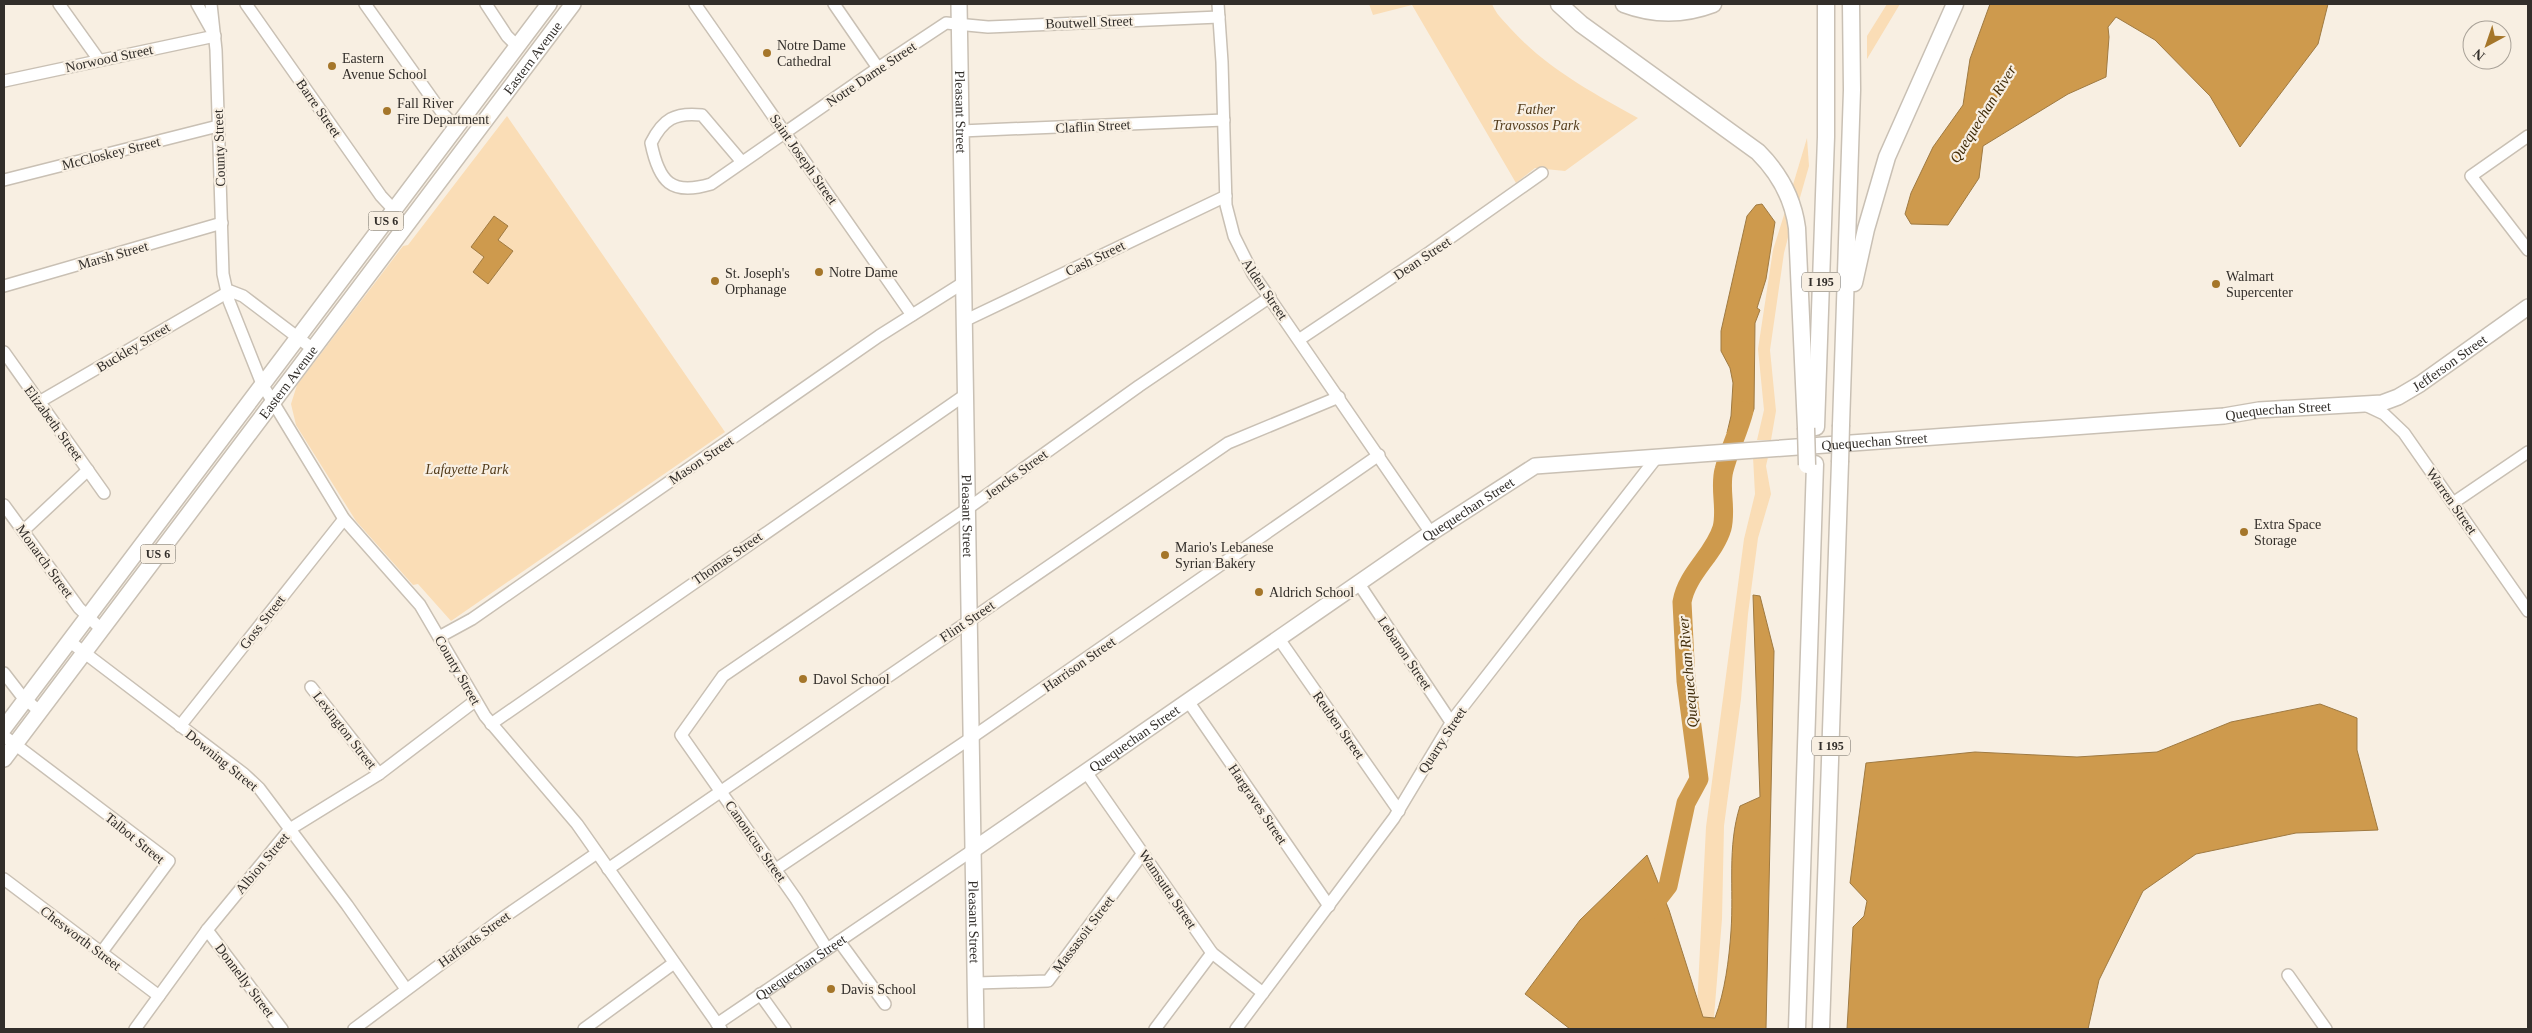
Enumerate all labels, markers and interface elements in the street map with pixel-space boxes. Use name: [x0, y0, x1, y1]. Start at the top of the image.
street label: Boutwell Street: [1045, 13, 1133, 32]
street label: Eastern Avenue: [501, 19, 565, 97]
north arrow: [2462, 20, 2512, 70]
place label: Notre Dame Cathedral: [777, 38, 846, 69]
street label: Notre Dame Street: [824, 39, 919, 110]
street label: Norwood Street: [64, 42, 154, 75]
text: N: [2470, 46, 2488, 64]
marker: Notre Dame Cathedral: [761, 47, 773, 59]
place label: Eastern Avenue School: [342, 51, 427, 82]
marker: Eastern Avenue School: [326, 60, 338, 72]
water label: Quequechan River: [1947, 62, 2020, 166]
street label: Pleasant Street: [952, 70, 968, 154]
street label: Barre Street: [293, 76, 344, 140]
place label: Fall River Fire Department: [397, 96, 489, 127]
park label: Father Travossos Park: [1493, 102, 1580, 133]
marker: Fall River Fire Department: [381, 105, 393, 117]
street label: County Street: [211, 109, 228, 187]
street label: Saint Joseph Street: [767, 111, 840, 207]
street label: Claflin Street: [1055, 117, 1131, 136]
street label: McCloskey Street: [60, 134, 162, 173]
road number: US 6: [368, 212, 404, 230]
street label: Dean Street: [1391, 234, 1454, 283]
street label: Marsh Street: [76, 238, 150, 273]
street label: Cash Street: [1063, 238, 1127, 279]
street label: Alden Street: [1239, 256, 1291, 323]
place label: Notre Dame: [829, 265, 898, 280]
place label: St. Joseph's Orphanage: [725, 266, 790, 297]
marker: Notre Dame: [813, 266, 825, 278]
place label: Walmart Supercenter: [2226, 269, 2293, 300]
road number: I 195: [1802, 272, 1840, 292]
marker: St. Joseph's Orphanage: [709, 275, 721, 287]
marker: Walmart Supercenter: [2210, 278, 2222, 290]
street label: Buckley Street: [94, 320, 173, 375]
street label: Jefferson Street: [2410, 332, 2490, 395]
street label: Eastern Avenue: [256, 343, 321, 422]
street label: Elizabeth Street: [21, 383, 86, 464]
street label: Quequechan Street: [2224, 399, 2332, 424]
street label: Quequechan Street: [1821, 431, 1928, 453]
street label: Mason Street: [666, 433, 736, 487]
street label: Jencks Street: [982, 447, 1051, 502]
park label: Lafayette Park: [425, 462, 509, 477]
street label: Warren Street: [2423, 465, 2480, 537]
street label: Pleasant Street: [959, 474, 975, 558]
street label: Quequechan Street: [1420, 474, 1517, 545]
place label: Extra Space Storage: [2254, 517, 2321, 548]
street label: Monarch Street: [13, 522, 76, 601]
marker: Extra Space Storage: [2238, 526, 2250, 538]
street label: Thomas Street: [690, 529, 765, 588]
place label: Mario's Lebanese Syrian Bakery: [1175, 540, 1274, 571]
road number: US 6: [140, 544, 176, 564]
marker: Mario's Lebanese Syrian Bakery: [1159, 549, 1171, 561]
place label: Aldrich School: [1269, 585, 1354, 600]
marker: Aldrich School: [1253, 586, 1265, 598]
street label: Goss Street: [237, 592, 288, 652]
street label: Flint Street: [937, 598, 998, 645]
street label: Lebanon Street: [1375, 614, 1435, 693]
water label: Quequechan River: [1675, 615, 1701, 729]
street label: County Street: [432, 633, 483, 708]
street label: Harrison Street: [1040, 634, 1119, 695]
place label: Davol School: [813, 672, 890, 687]
marker: Davol School: [797, 673, 809, 685]
street label: Lexington Street: [310, 689, 379, 772]
street label: Reuben Street: [1310, 689, 1367, 762]
street label: Quequechan Street: [1087, 702, 1182, 775]
street label: Quarry Street: [1415, 704, 1469, 776]
street label: Downing Street: [183, 727, 261, 794]
road number: I 195: [1812, 736, 1850, 756]
street label: Hargraves Street: [1225, 761, 1290, 847]
street label: Canonicus Street: [722, 798, 789, 885]
street label: Talbot Street: [102, 810, 167, 867]
street label: Albion Street: [233, 830, 292, 897]
street label: Wamsutta Street: [1136, 847, 1200, 932]
street label: Pleasant Street: [966, 880, 982, 964]
street label: Massasoit Street: [1050, 893, 1117, 976]
street label: Chesworth Street: [38, 903, 124, 974]
street label: Haffards Street: [436, 908, 513, 970]
street label: Quequechan Street: [753, 932, 849, 1004]
street label: Donnelly Street: [212, 941, 277, 1020]
place label: Davis School: [841, 982, 916, 997]
marker: Davis School: [825, 983, 837, 995]

